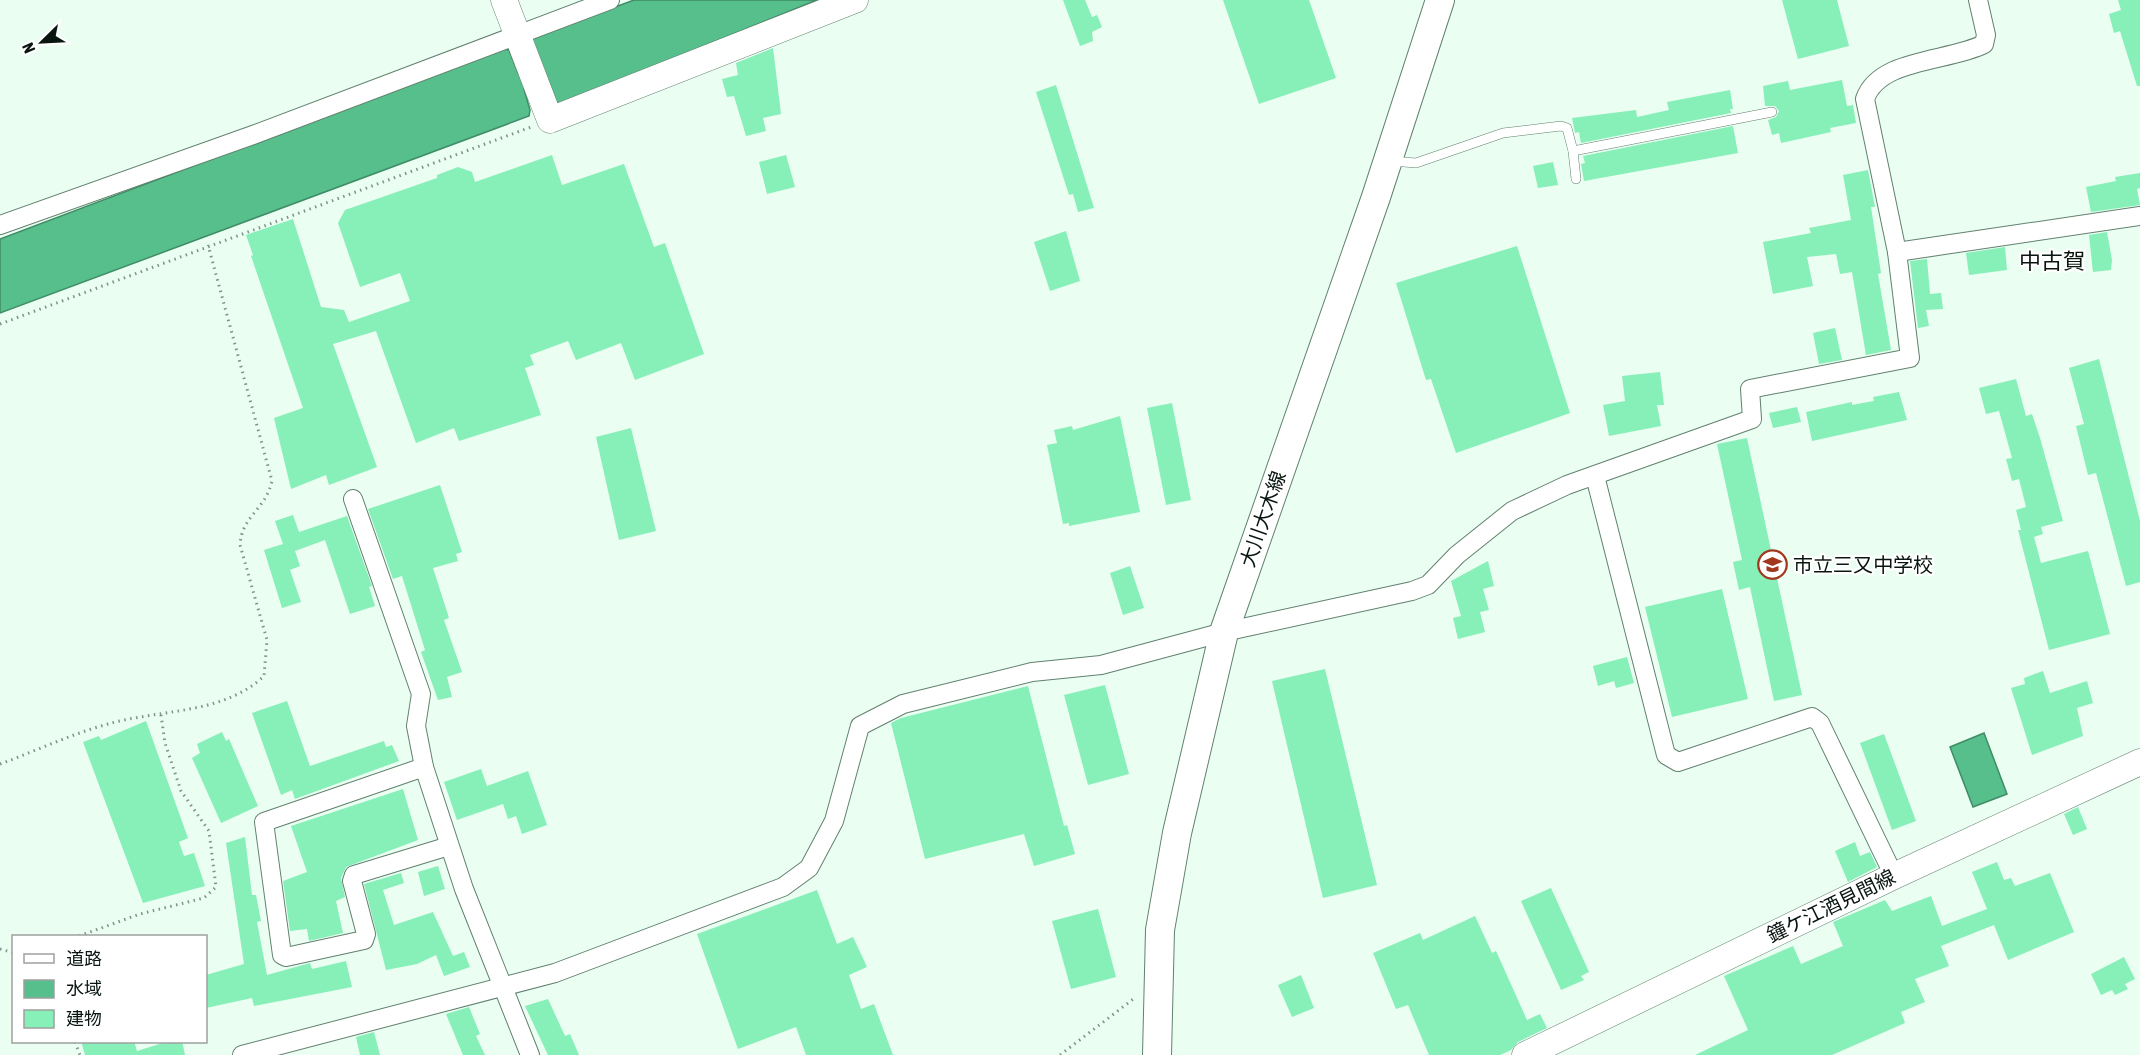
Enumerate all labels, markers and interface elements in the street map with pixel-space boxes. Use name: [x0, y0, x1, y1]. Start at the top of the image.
north arrow: [12, 12, 72, 72]
text: N: [18, 40, 38, 56]
district label: 中古賀: [2019, 248, 2085, 274]
street label: 大川大木線: [1235, 468, 1290, 570]
school or university icon: 市立三又中学校: [1756, 549, 1788, 581]
place label: 市立三又中学校: [1793, 553, 1933, 576]
street label: 鐘ケ江酒見間線: [1763, 865, 1899, 947]
legend: [12, 935, 207, 1043]
text: 道路: [66, 948, 102, 969]
text: 水域: [66, 978, 102, 999]
text: 建物: [66, 1008, 102, 1029]

